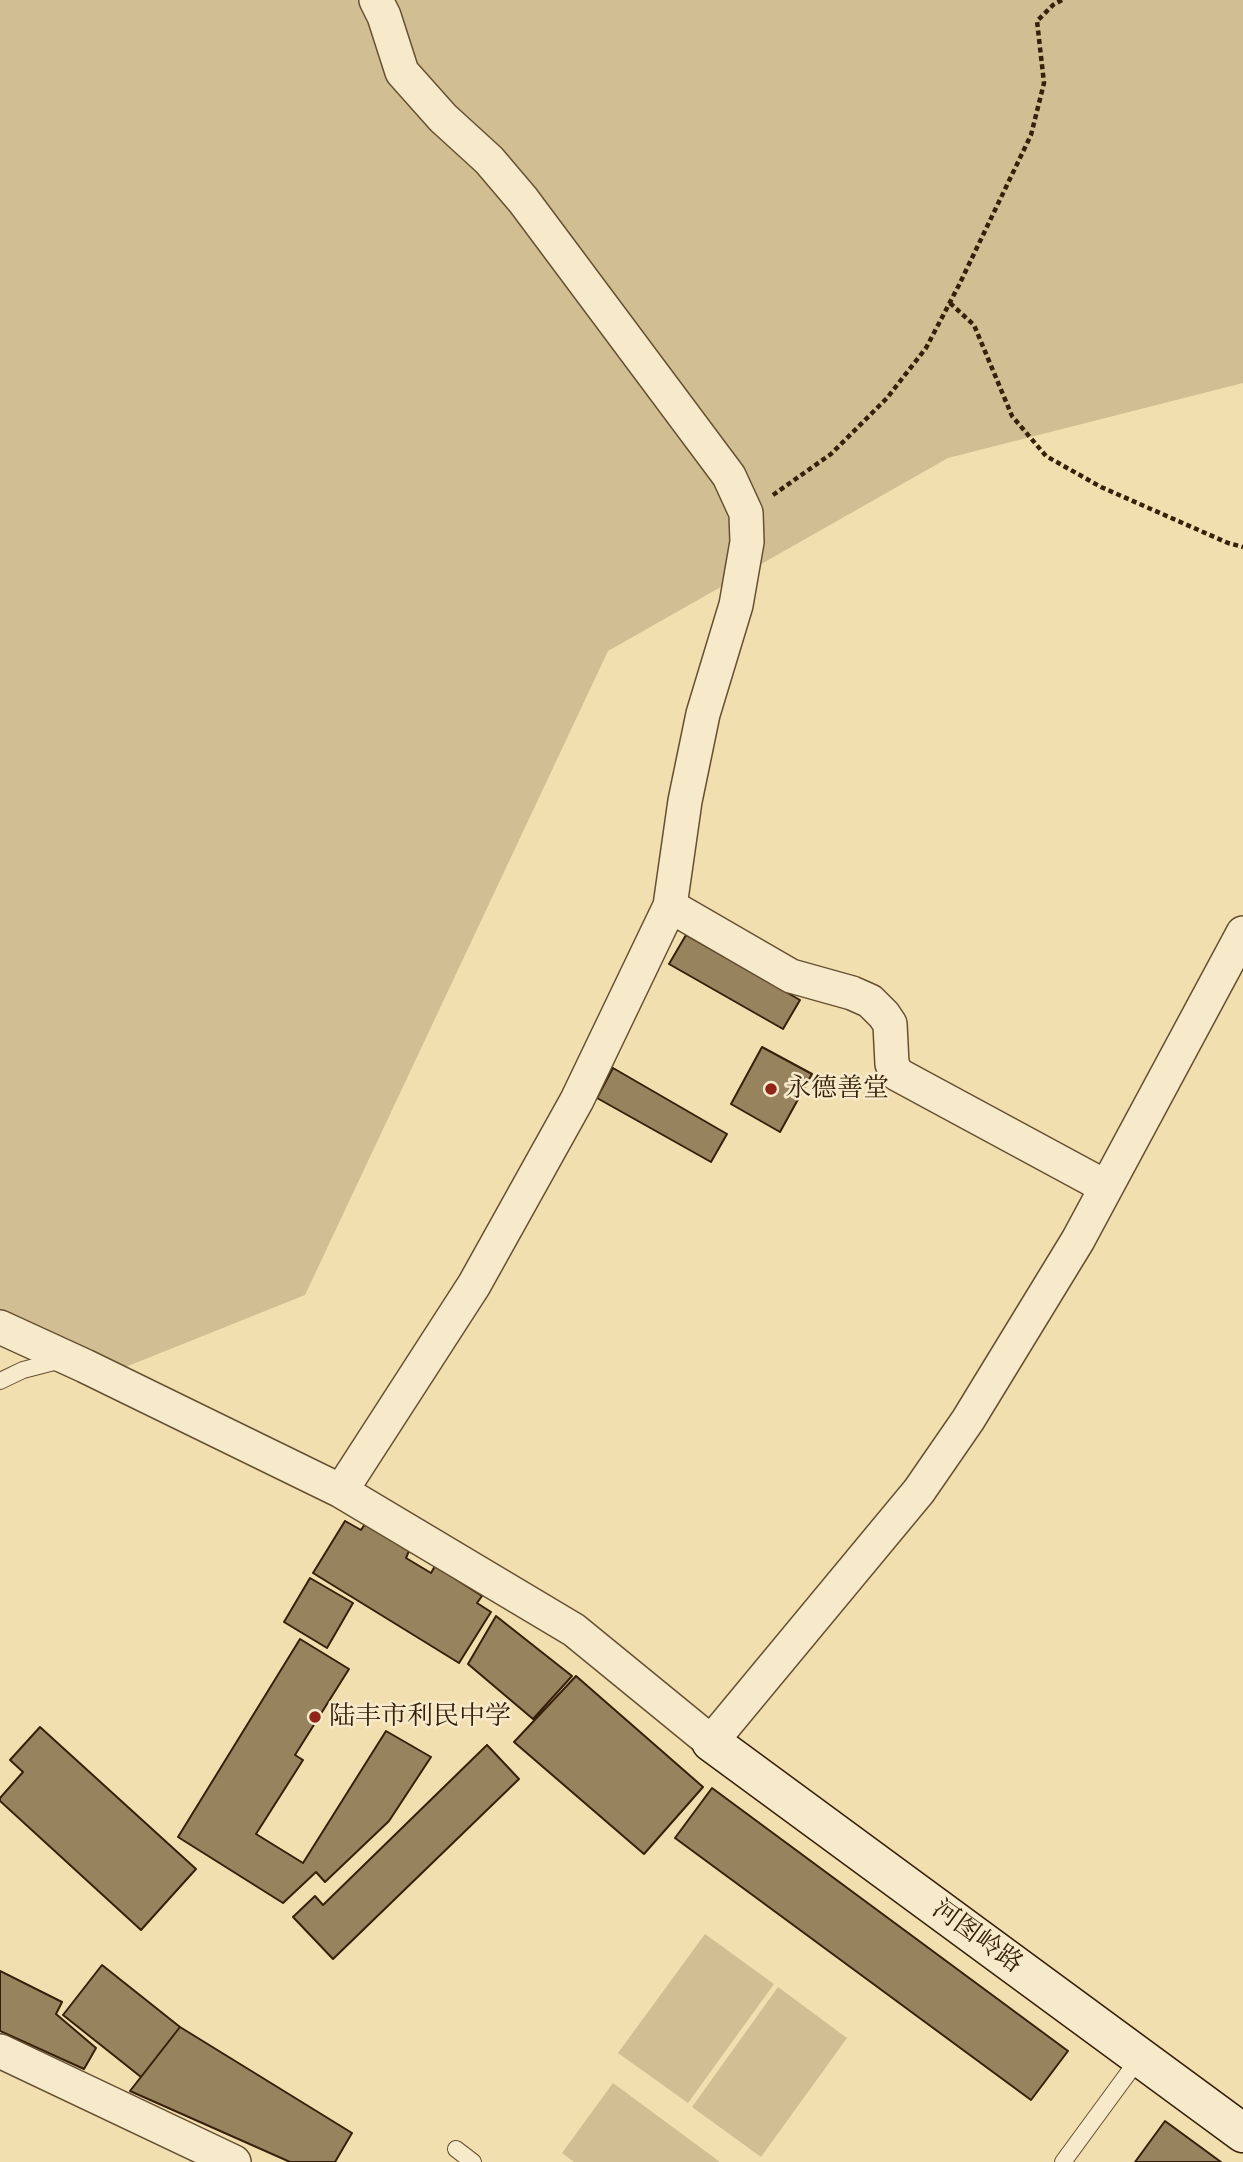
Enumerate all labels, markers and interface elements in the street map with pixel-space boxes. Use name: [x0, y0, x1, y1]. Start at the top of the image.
place label: 永德善堂: [785, 1073, 889, 1105]
marker: 永德善堂: [763, 1081, 779, 1097]
place label: 陆丰市利民中学: [329, 1701, 511, 1733]
marker: 陆丰市利民中学: [307, 1709, 323, 1725]
street label: 河图岭路: [926, 1894, 1028, 1980]

